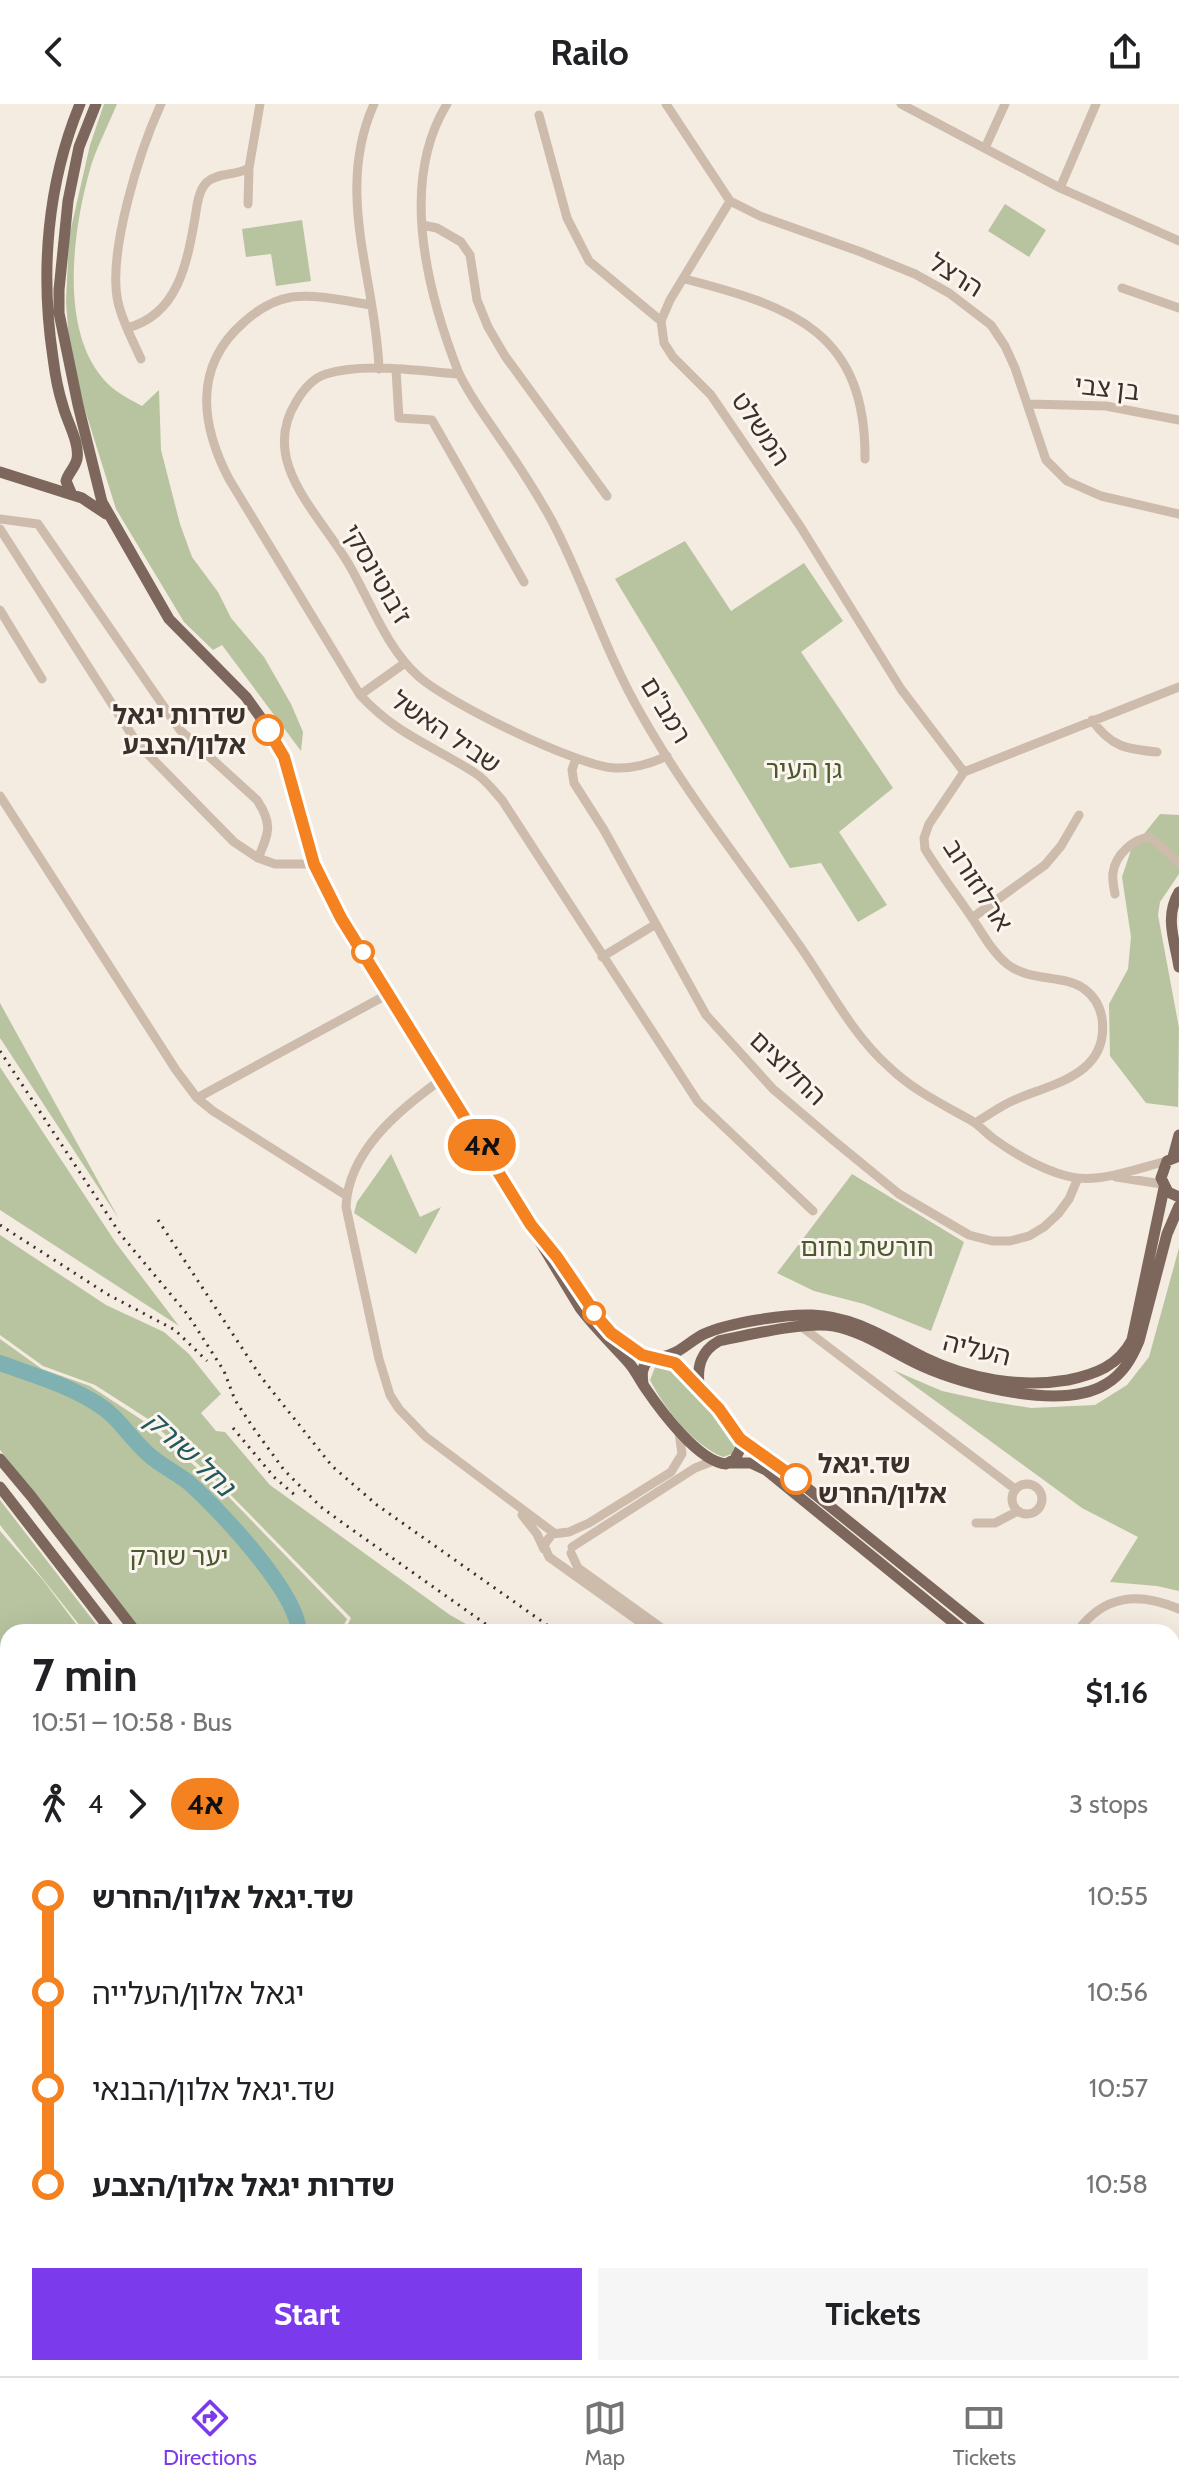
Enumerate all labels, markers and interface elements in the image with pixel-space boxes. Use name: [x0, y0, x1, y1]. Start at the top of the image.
icon: back: [32, 30, 76, 74]
text: Railo: [550, 30, 629, 74]
icon: share: [1103, 30, 1147, 74]
street label: הרצל: [923, 246, 989, 304]
street label: בן צבי: [1073, 369, 1141, 407]
street label: המשלט: [725, 386, 797, 472]
street label: ז'בוטינסקי: [336, 518, 418, 630]
street label: רמב"ם: [634, 671, 698, 749]
street label: שביל האשל: [385, 684, 507, 780]
place label: שדרות יגאל אלון/הצבע: [113, 699, 246, 761]
marker: שדרות יגאל אלון/הצבע: [253, 715, 283, 745]
park label: גן העיר: [766, 753, 843, 785]
street label: ארלוזורוב: [936, 833, 1020, 937]
unlabelled marker: [352, 941, 374, 963]
street label: החלוצים: [743, 1024, 833, 1112]
line badge: 4א: [446, 1119, 518, 1171]
text: 4א: [464, 1128, 500, 1162]
park label: חורשת נחום: [800, 1231, 934, 1263]
unlabelled marker: [583, 1302, 605, 1324]
street label: העליה: [940, 1325, 1014, 1373]
water label: נחל שורק: [138, 1403, 244, 1505]
place label: שד.יגאל אלון/החרש: [818, 1448, 947, 1510]
marker: שד.יגאל אלון/החרש: [781, 1464, 811, 1494]
park label: יער שורק: [130, 1540, 228, 1572]
text: 7 min: [32, 1649, 137, 1702]
text: $1.16: [1085, 1674, 1148, 1711]
text: 10:51 – 10:58 · Bus: [32, 1706, 232, 1738]
icon: walk: [32, 1782, 76, 1826]
icon: forward: [115, 1782, 159, 1826]
text: 4א: [187, 1787, 223, 1821]
text: 4: [88, 1788, 103, 1820]
text: 3 stops: [1069, 1788, 1148, 1820]
text: שד.יגאל אלון/החרש: [92, 1879, 354, 1916]
text: 10:55: [1088, 1880, 1148, 1912]
text: יגאל אלון/העלייה: [92, 1975, 304, 2012]
text: 10:56: [1087, 1976, 1148, 2008]
text: שד.יגאל אלון/הבנאי: [92, 2071, 335, 2108]
text: 10:57: [1089, 2072, 1148, 2104]
text: שדרות יגאל אלון/הצבע: [92, 2167, 395, 2204]
text: 10:58: [1086, 2168, 1148, 2200]
button: Start: [32, 2268, 582, 2360]
button: Tickets: [598, 2268, 1148, 2360]
tab: Directions: [163, 2396, 257, 2471]
tab: Map: [583, 2396, 627, 2471]
tab: Tickets: [953, 2396, 1016, 2471]

